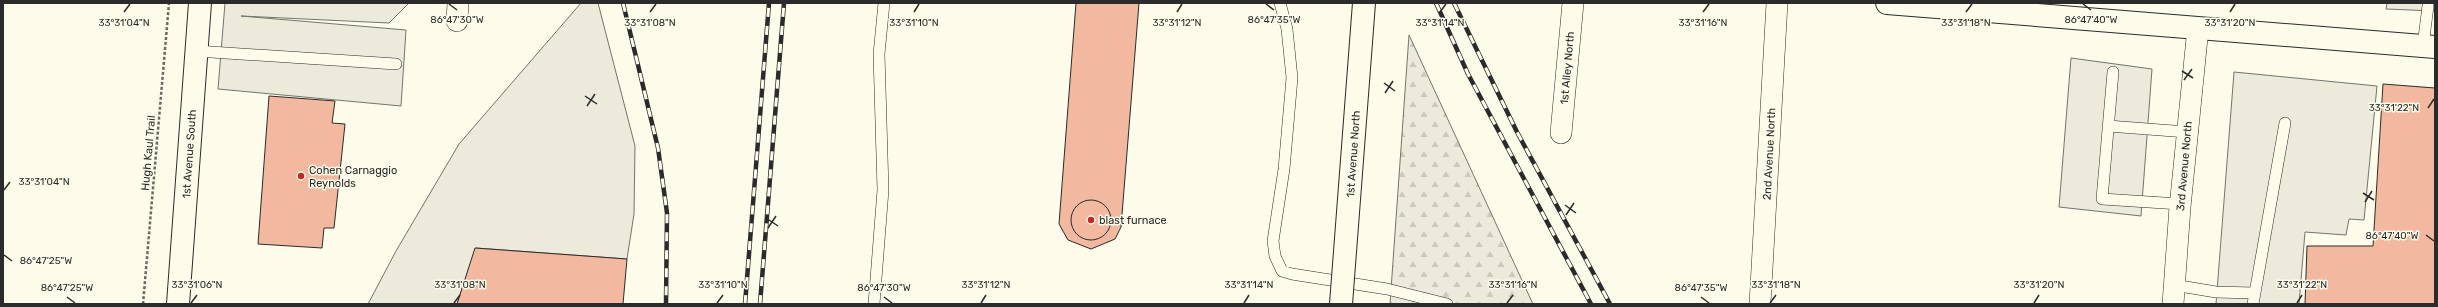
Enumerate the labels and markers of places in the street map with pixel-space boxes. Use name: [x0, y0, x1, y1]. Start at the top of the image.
place label: Cohen Carnaggio Reynolds: [309, 164, 397, 190]
marker: Cohen Carnaggio Reynolds: [296, 171, 306, 181]
place label: blast furnace: [1099, 214, 1167, 227]
marker: blast furnace: [1086, 215, 1096, 225]

